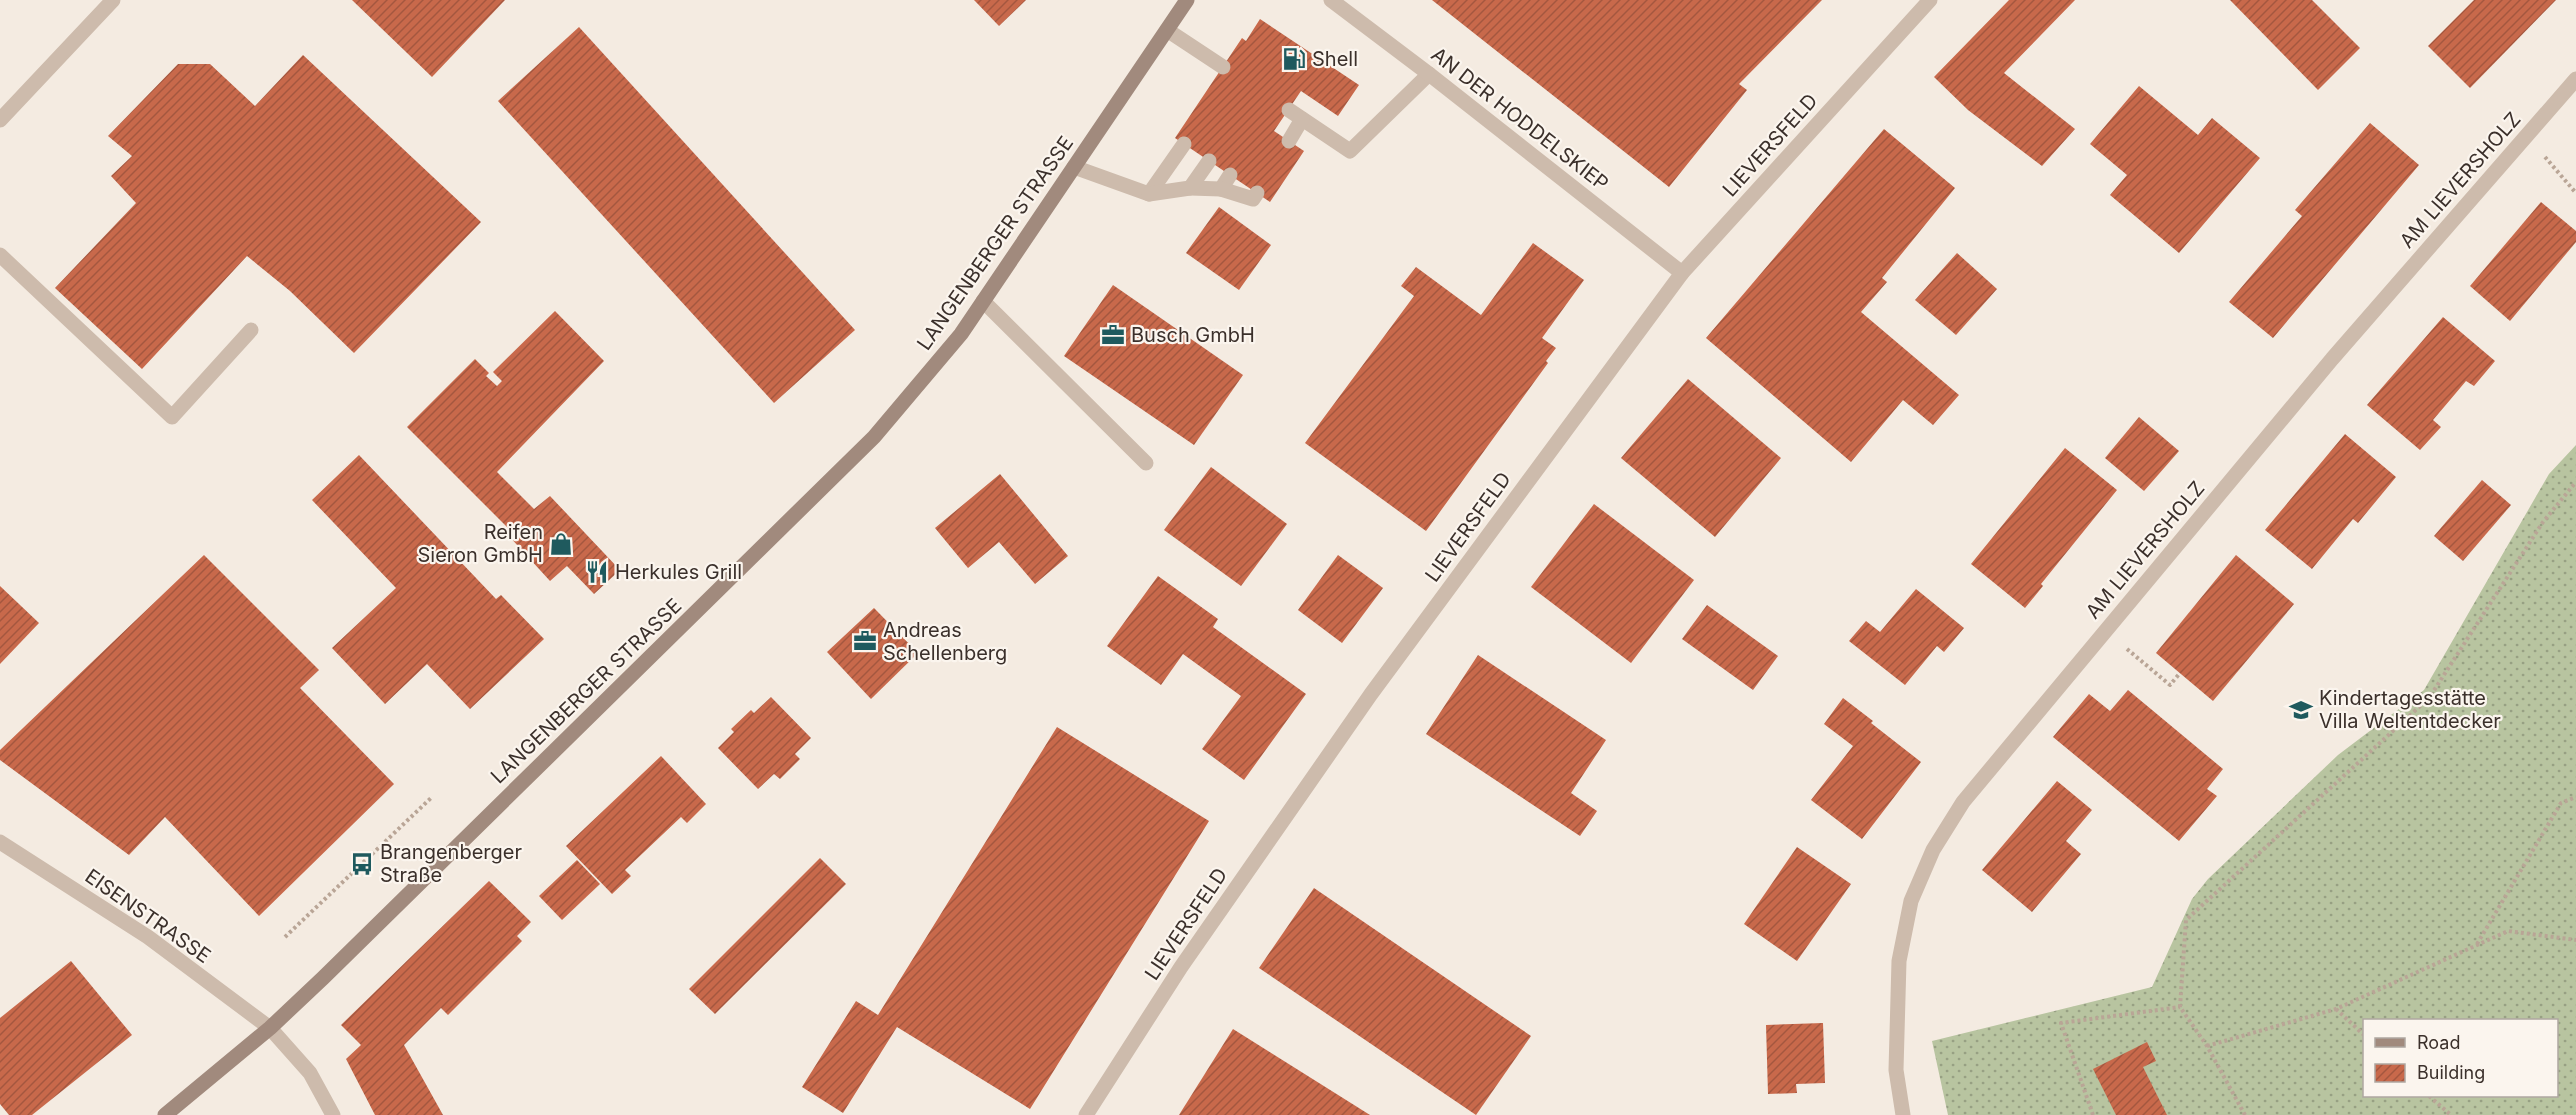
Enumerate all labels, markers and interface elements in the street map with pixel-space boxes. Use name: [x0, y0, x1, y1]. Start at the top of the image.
street label: AN DER HODDELSKIEP: [1427, 42, 1613, 196]
fuel station icon: Shell: [1281, 46, 1307, 72]
place label: Shell: [1312, 47, 1358, 71]
street label: LIEVERSFELD: [1718, 89, 1822, 201]
street label: AM LIEVERSHOLZ: [2395, 107, 2525, 253]
street label: LANGENBERGER STRASSE: [912, 131, 1078, 355]
office icon: Busch GmbH: [1100, 322, 1126, 348]
place label: Busch GmbH: [1131, 323, 1255, 347]
street label: LIEVERSFELD: [1420, 467, 1516, 587]
street label: AM LIEVERSHOLZ: [2081, 476, 2209, 624]
place label: Reifen Sieron GmbH: [417, 520, 543, 567]
shop icon: Reifen Sieron GmbH: [548, 531, 574, 557]
restaurant icon: Herkules Grill: [584, 559, 610, 585]
place label: Herkules Grill: [615, 560, 742, 584]
street label: LANGENBERGER STRASSE: [486, 594, 686, 788]
place label: Andreas Schellenberg: [883, 618, 1007, 665]
office icon: Andreas Schellenberg: [852, 628, 878, 654]
place label: Kindertagesstätte Villa Weltentdecker: [2319, 686, 2501, 733]
school or university icon: Kindertagesstätte Villa Weltentdecker: [2288, 697, 2314, 723]
place label: Brangenberger Straße: [380, 840, 522, 887]
bus stop icon: Brangenberger Straße: [349, 851, 375, 877]
street label: LIEVERSFELD: [1140, 863, 1232, 985]
street label: EISENSTRASSE: [81, 864, 215, 968]
legend: [2363, 1019, 2558, 1097]
text: Road: [2417, 1032, 2460, 1053]
text: Building: [2417, 1062, 2485, 1083]

